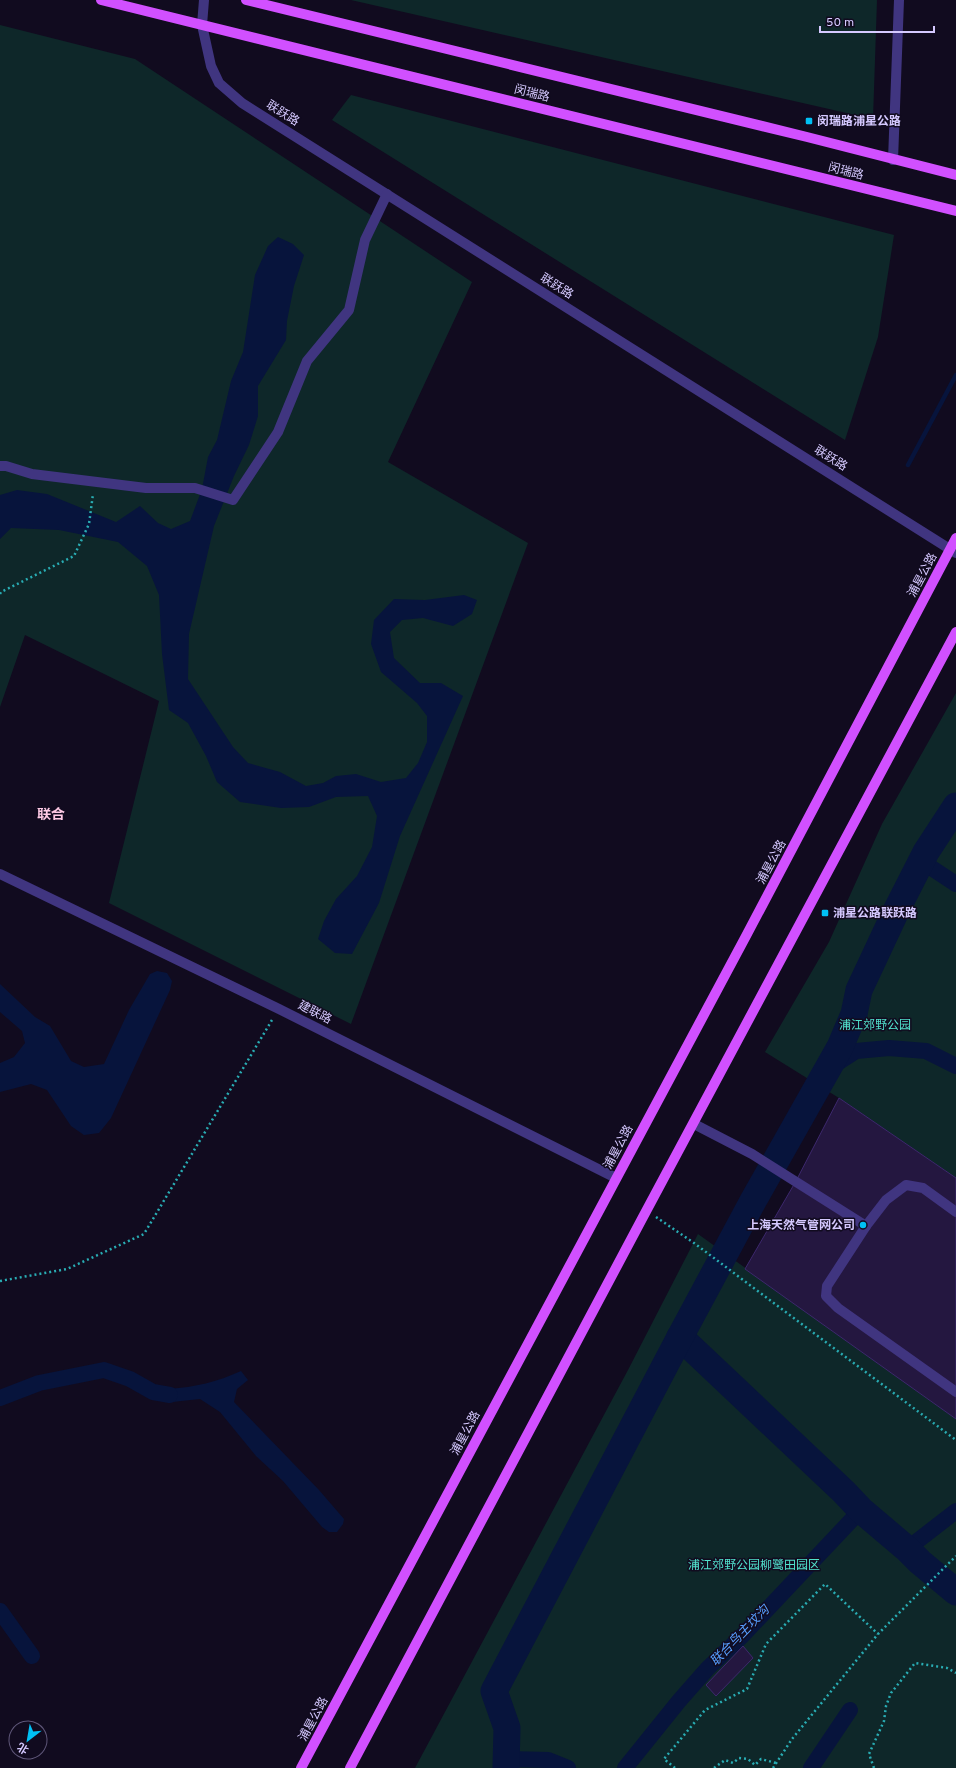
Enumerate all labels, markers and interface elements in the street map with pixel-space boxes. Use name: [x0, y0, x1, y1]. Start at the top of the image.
scale bar: [820, 8, 934, 34]
text: 50 m: [826, 15, 854, 31]
street label: 闵瑞路: [512, 82, 551, 106]
street label: 联跃路: [263, 98, 302, 130]
place label: 闵瑞路浦星公路: [817, 114, 901, 130]
marker: 闵瑞路浦星公路: [804, 116, 814, 126]
street label: 闵瑞路: [826, 160, 865, 184]
street label: 联跃路: [537, 271, 576, 303]
street label: 联跃路: [811, 443, 850, 475]
street label: 浦星公路: [905, 551, 941, 600]
district label: 联合: [37, 806, 65, 824]
street label: 浦星公路: [754, 838, 790, 887]
place label: 浦星公路联跃路: [833, 906, 917, 922]
marker: 浦星公路联跃路: [820, 908, 830, 918]
street label: 建联路: [295, 998, 334, 1028]
park label: 浦江郊野公园: [839, 1018, 911, 1034]
street label: 浦星公路: [601, 1123, 637, 1172]
place label: 上海天然气管网公司: [747, 1218, 855, 1234]
marker: 上海天然气管网公司: [858, 1220, 868, 1230]
street label: 浦星公路: [448, 1409, 484, 1458]
park label: 浦江郊野公园柳鹭田园区: [688, 1558, 820, 1574]
water label: 联合鸟主坟沟: [708, 1601, 775, 1670]
street label: 浦星公路: [296, 1695, 332, 1744]
north arrow: [8, 1720, 48, 1760]
text: 北: [15, 1739, 32, 1757]

